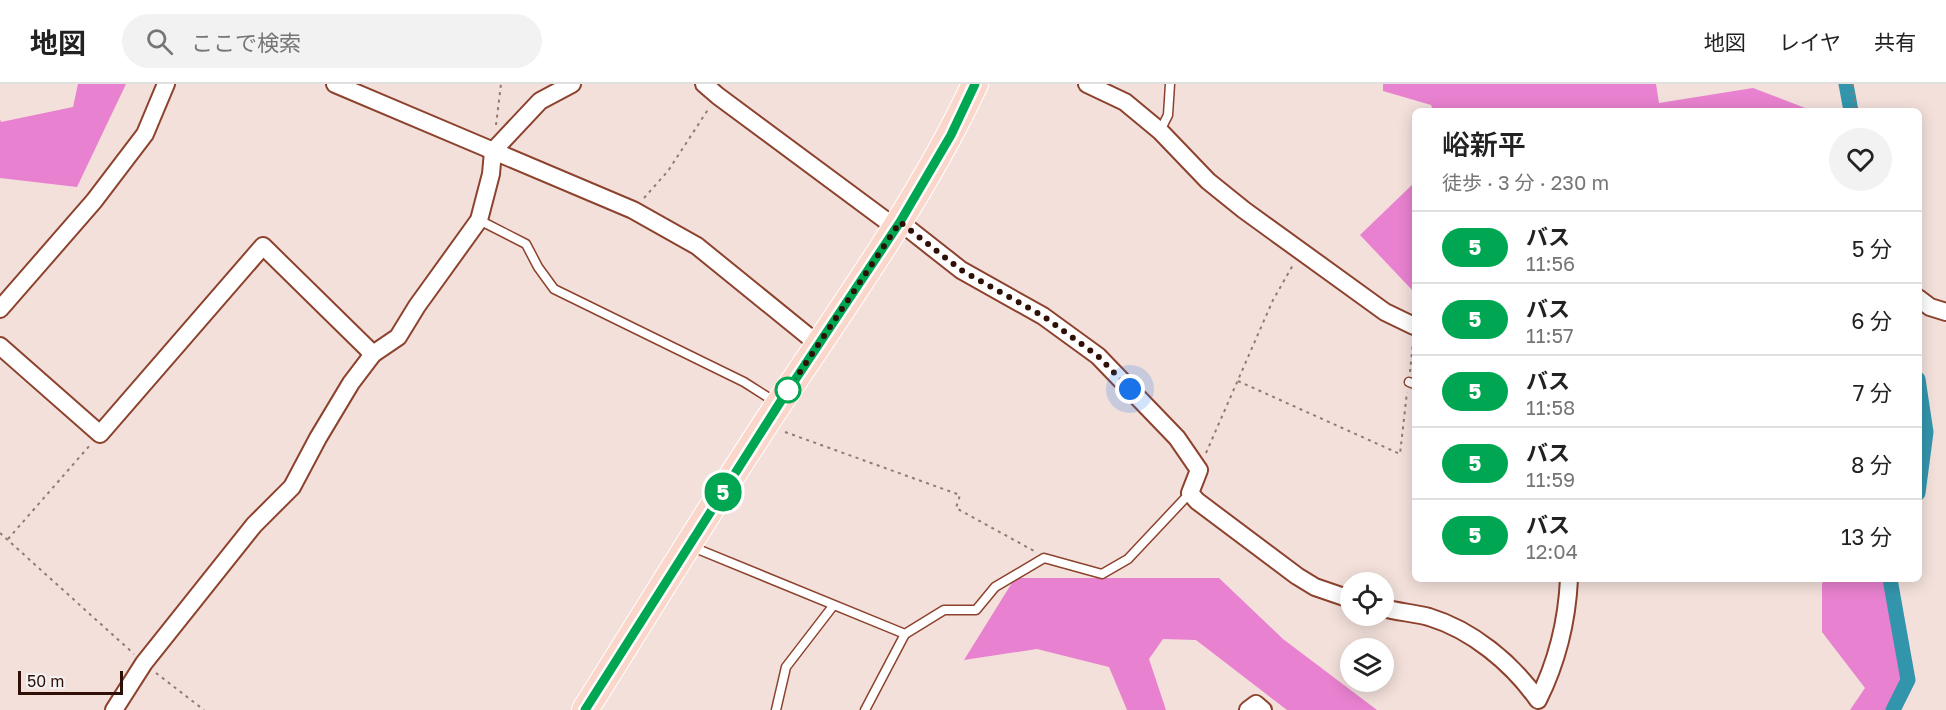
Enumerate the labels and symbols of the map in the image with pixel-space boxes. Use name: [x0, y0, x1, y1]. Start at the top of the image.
your location: [1115, 374, 1145, 404]
unlabelled marker: [775, 377, 801, 403]
line badge: 5: [704, 472, 742, 512]
scale bar: [18, 668, 123, 696]

